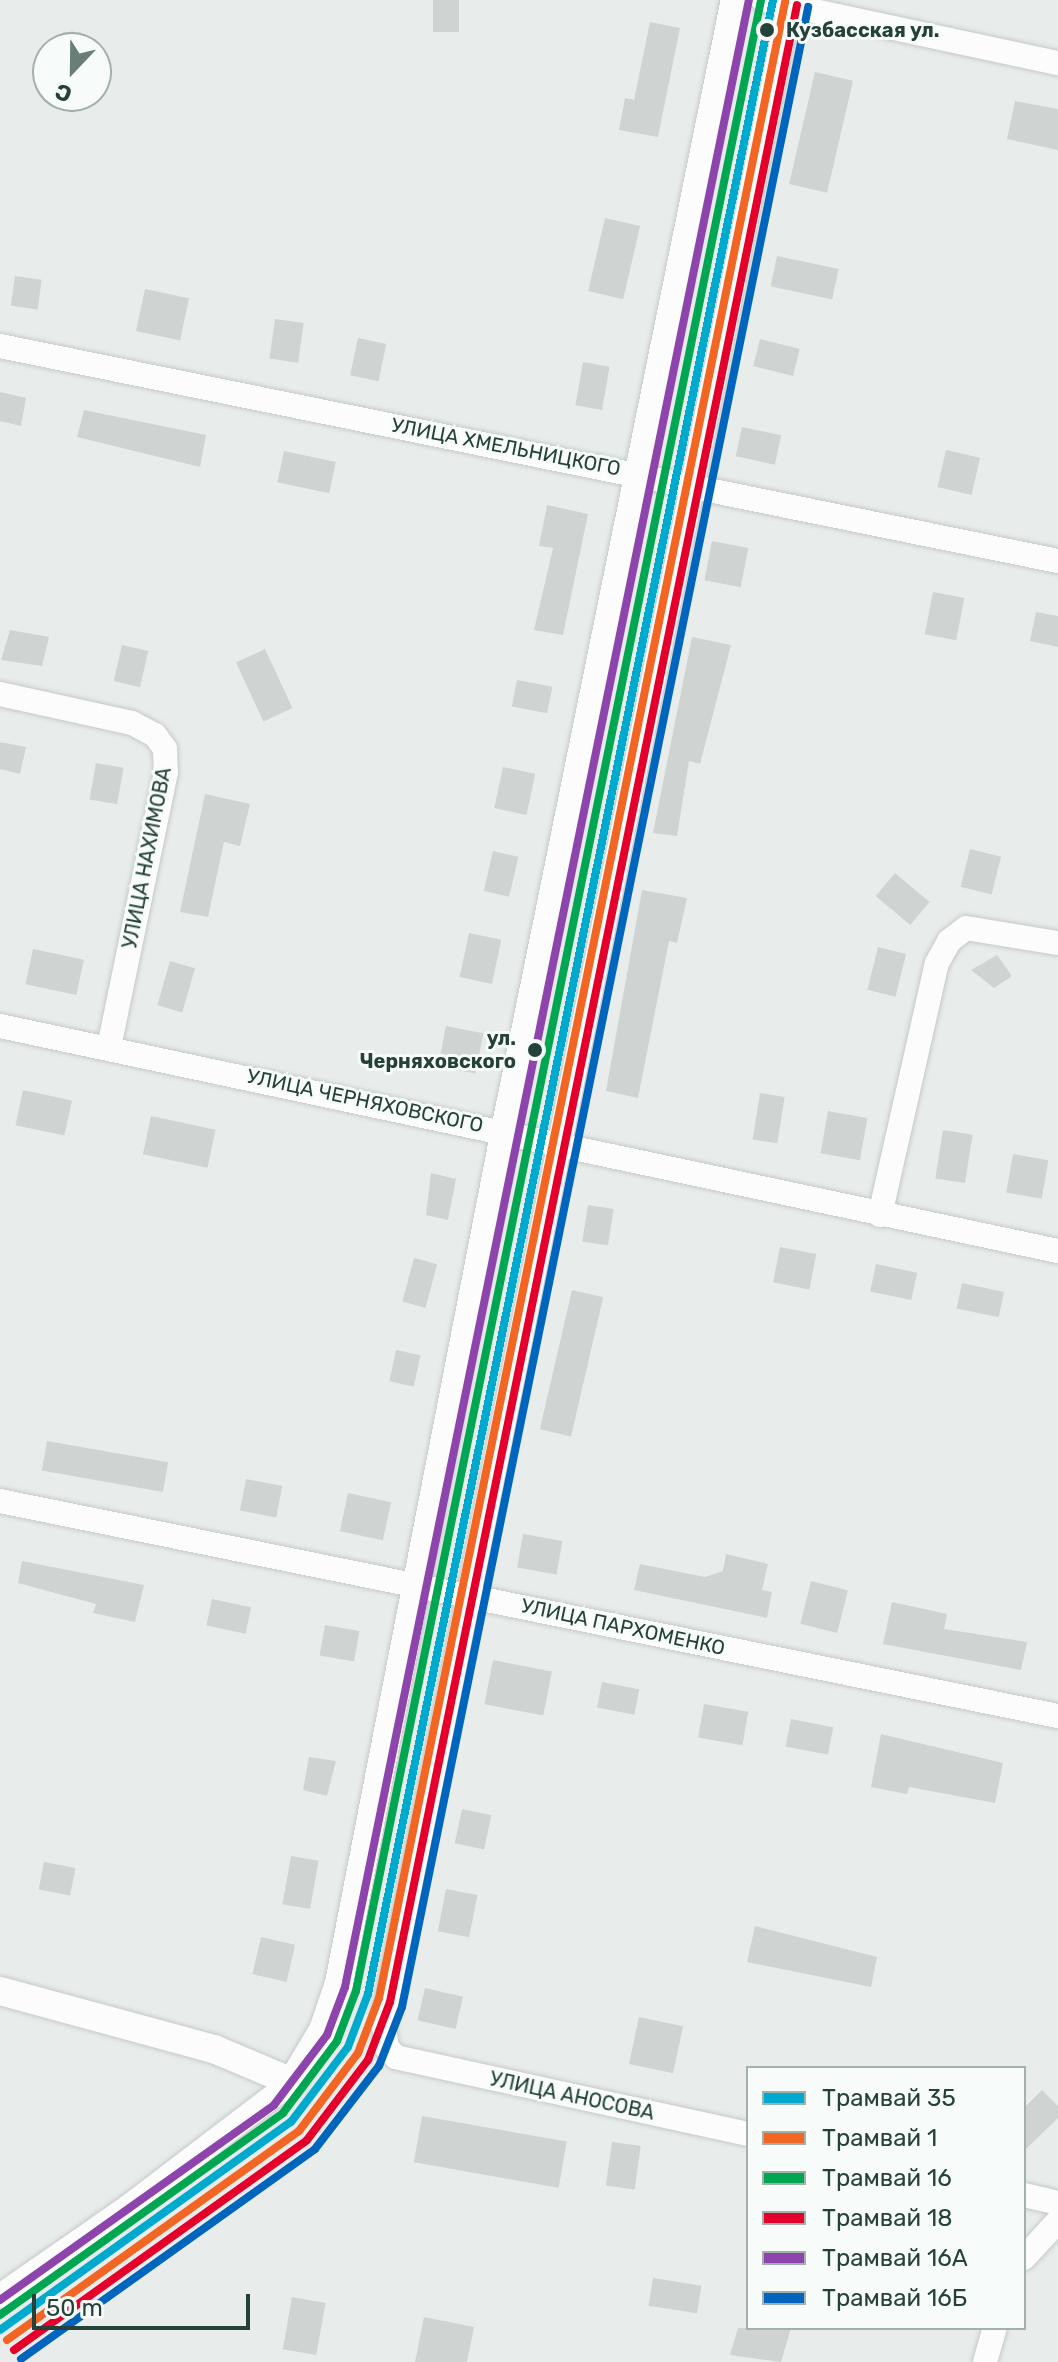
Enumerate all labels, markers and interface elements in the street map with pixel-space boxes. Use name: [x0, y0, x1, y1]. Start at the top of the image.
marker: Кузбасская ул.: [755, 18, 779, 42]
place label: Кузбасская ул.: [786, 18, 939, 42]
north arrow: [32, 32, 112, 112]
text: С: [51, 77, 76, 108]
street label: УЛИЦА ХМЕЛЬНИЦКОГО: [389, 413, 623, 481]
street label: УЛИЦА НАХИМОВА: [118, 765, 176, 951]
place label: ул. Черняховского: [360, 1026, 516, 1073]
marker: ул. Черняховского: [523, 1038, 547, 1062]
street label: УЛИЦА ЧЕРНЯХОВСКОГО: [245, 1064, 485, 1138]
street label: УЛИЦА ПАРХОМЕНКО: [519, 1594, 727, 1660]
legend: [746, 2066, 1026, 2330]
street label: УЛИЦА АНОСОВА: [487, 2067, 657, 2125]
text: Трамвай 35: [822, 2084, 956, 2112]
text: Трамвай 1: [822, 2124, 937, 2152]
text: Трамвай 16: [822, 2164, 952, 2192]
text: Трамвай 18: [822, 2204, 953, 2232]
text: Трамвай 16А: [822, 2244, 968, 2272]
scale bar: [36, 2278, 254, 2328]
text: Трамвай 16Б: [822, 2284, 967, 2312]
text: 50 m: [46, 2294, 103, 2322]

